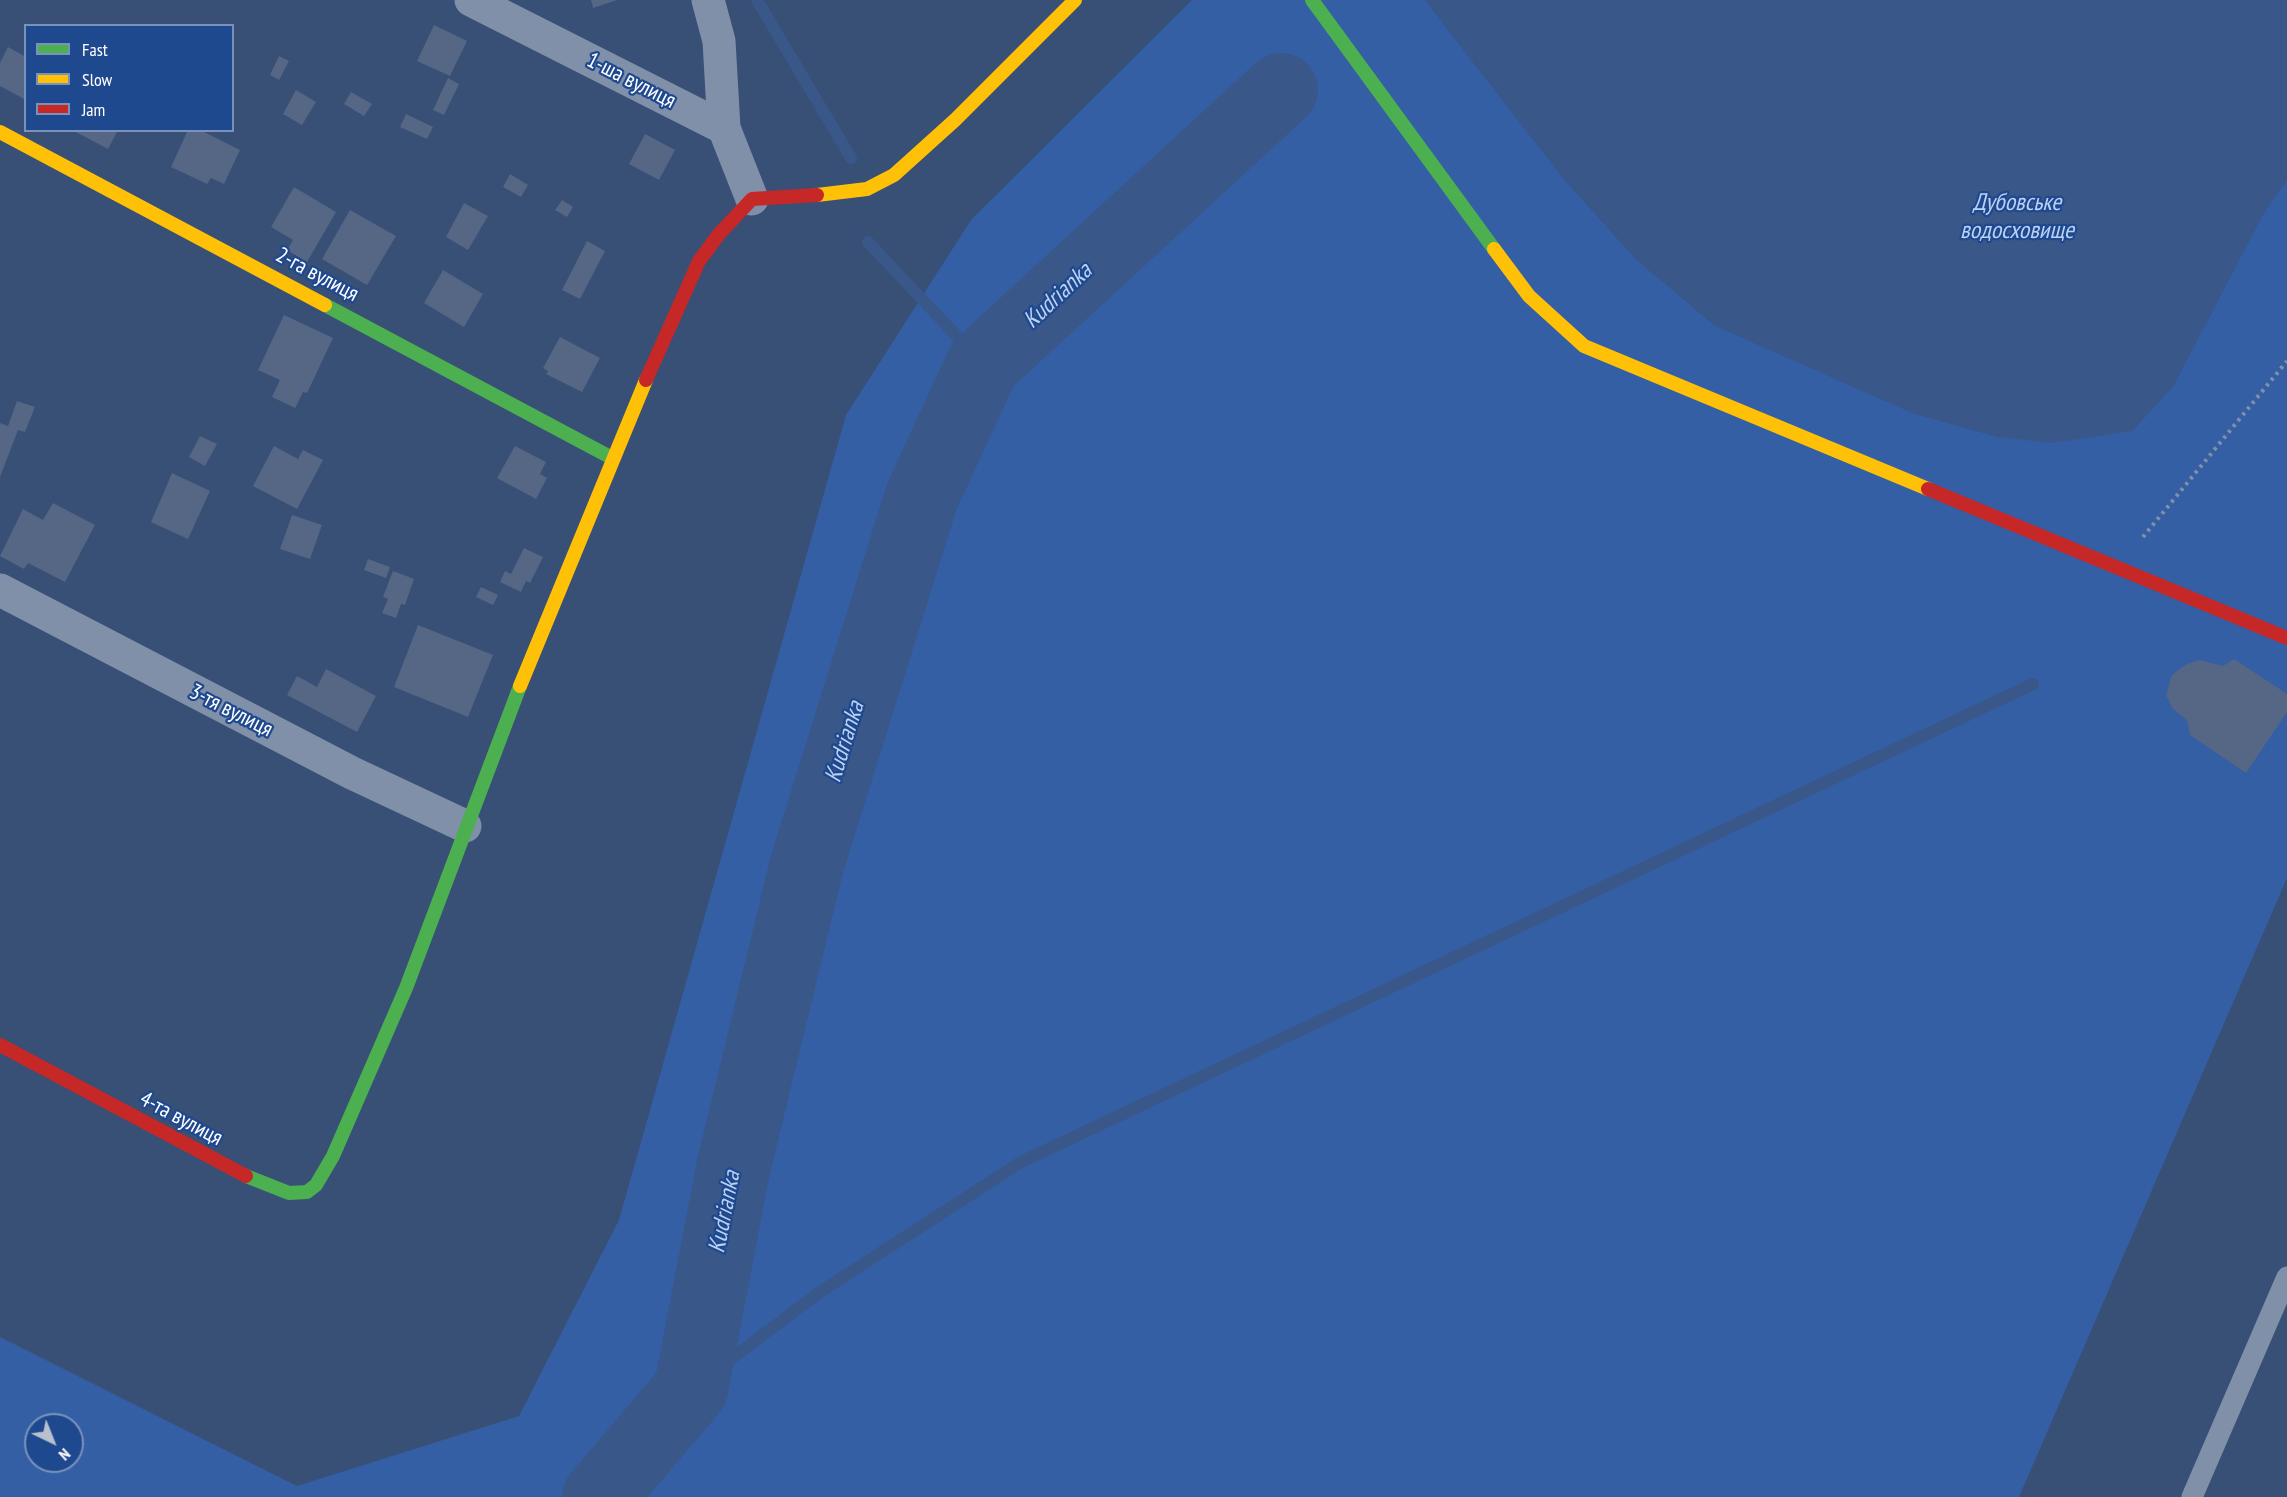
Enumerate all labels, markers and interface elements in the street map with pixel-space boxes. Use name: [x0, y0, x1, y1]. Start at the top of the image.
legend: [24, 24, 234, 132]
text: Fast: [82, 38, 108, 61]
street label: 1-ша вулиця: [582, 47, 680, 115]
text: Slow: [82, 68, 112, 91]
text: Jam: [82, 98, 105, 121]
water label: Дубовське водосховище: [1960, 189, 2074, 245]
street label: 2-га вулиця: [271, 242, 363, 308]
water label: Kudrianka: [1018, 257, 1098, 335]
street label: 3-тя вулиця: [185, 679, 277, 743]
water label: Kudrianka: [819, 698, 871, 786]
street label: 4-та вулиця: [135, 1086, 227, 1152]
water label: Kudrianka: [703, 1169, 747, 1255]
north arrow: [24, 1413, 84, 1473]
text: N: [55, 1444, 75, 1465]

